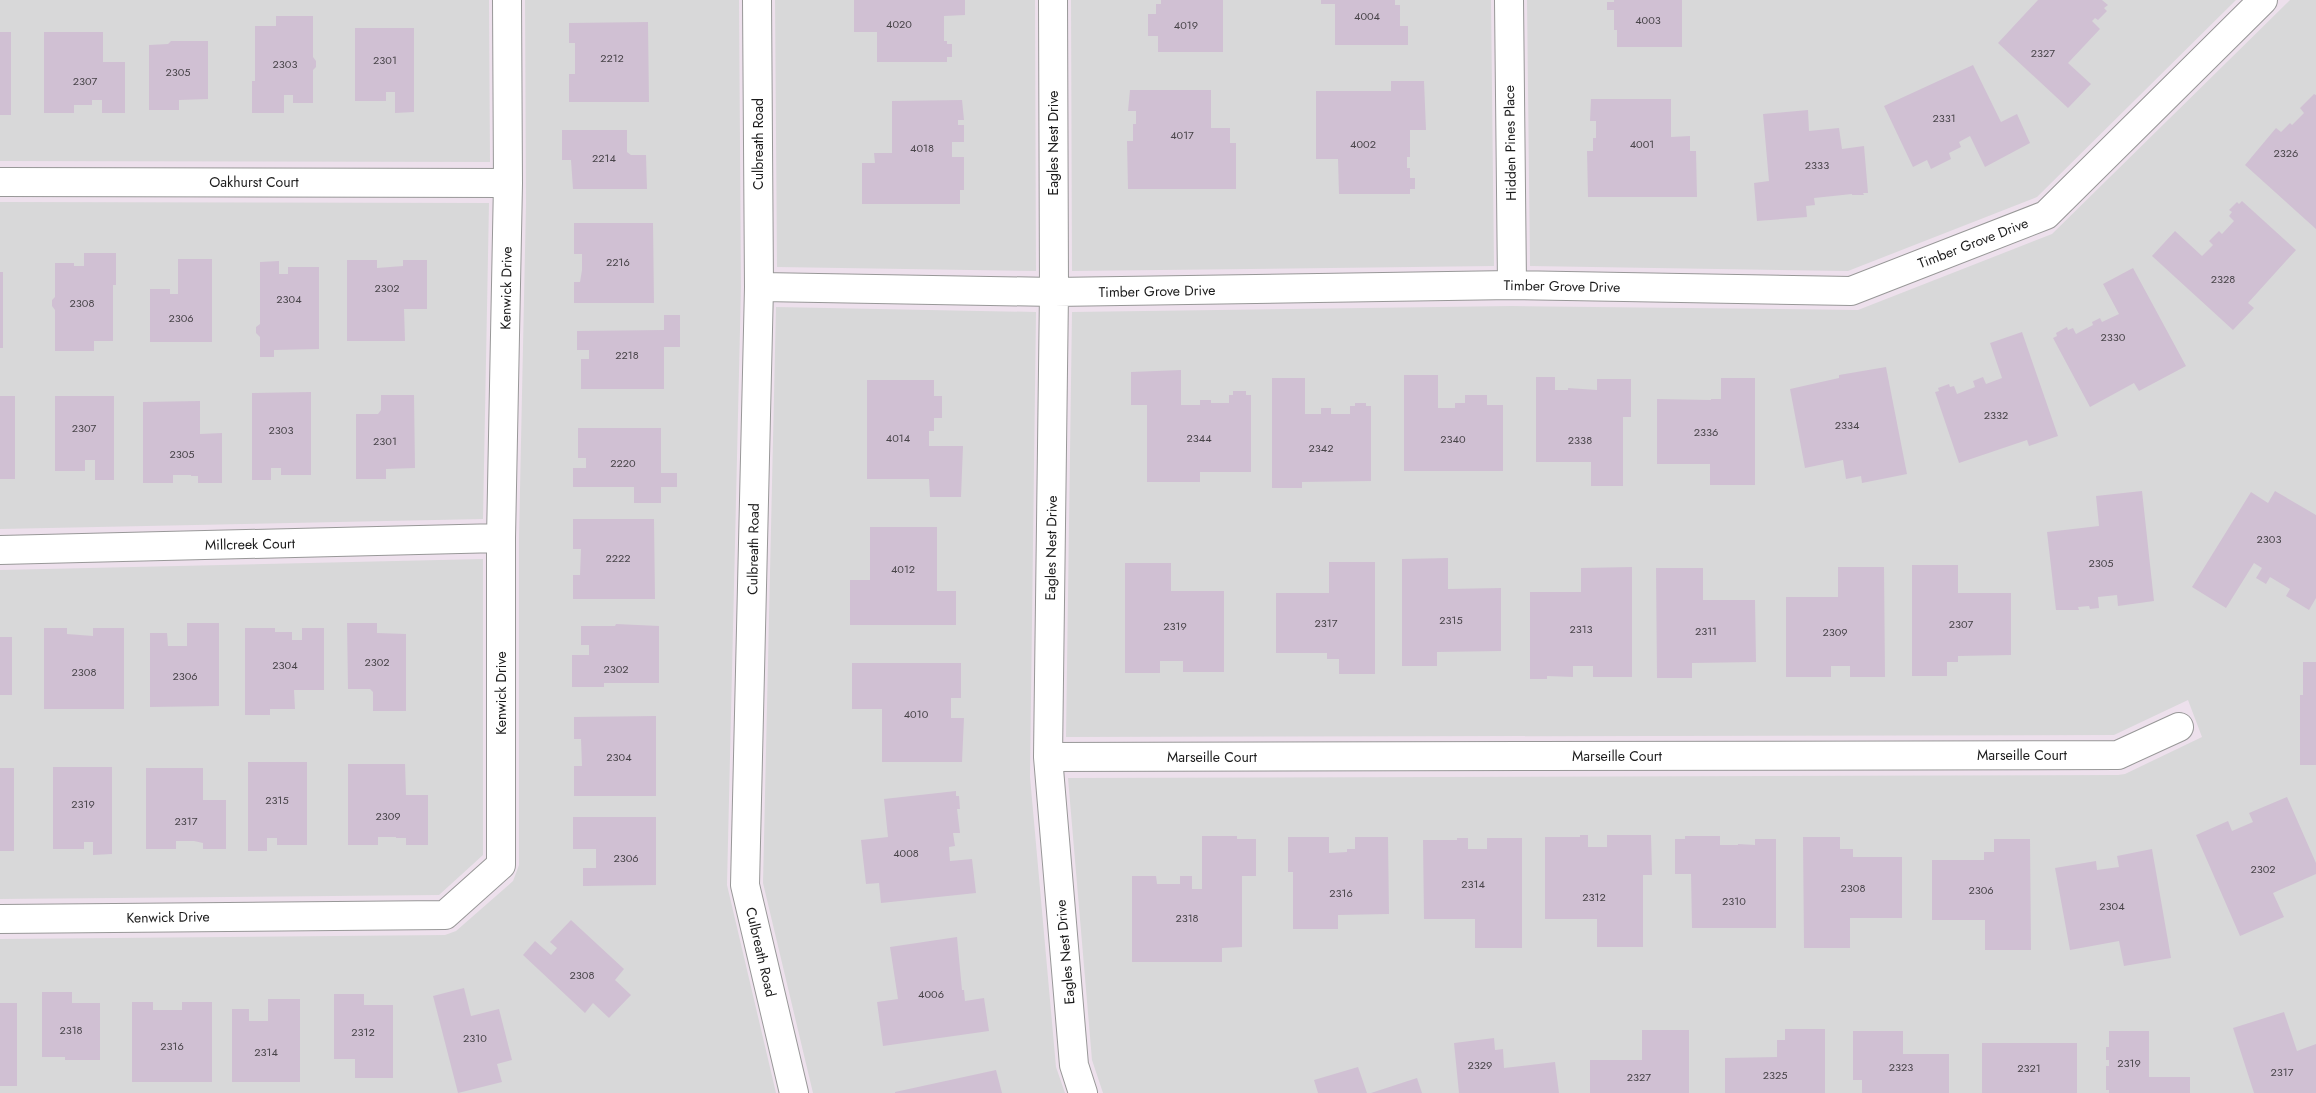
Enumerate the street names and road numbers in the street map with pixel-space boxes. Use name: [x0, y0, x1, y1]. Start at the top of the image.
street label: Hidden Pines Place: [1499, 85, 1521, 201]
street label: Eagles Nest Drive: [1043, 90, 1063, 196]
street label: Culbreath Road: [748, 98, 768, 190]
street label: Oakhurst Court: [209, 172, 299, 192]
street label: Timber Grove Drive: [1915, 213, 2031, 273]
street label: Kenwick Drive: [495, 246, 517, 330]
street label: Timber Grove Drive: [1504, 275, 1620, 297]
street label: Timber Grove Drive: [1099, 280, 1215, 302]
street label: Eagles Nest Drive: [1040, 495, 1062, 601]
street label: Culbreath Road: [742, 503, 764, 595]
street label: Millcreek Court: [205, 533, 296, 555]
street label: Kenwick Drive: [491, 651, 511, 735]
street label: Marseille Court: [1977, 745, 2068, 765]
street label: Marseille Court: [1572, 746, 1663, 766]
street label: Marseille Court: [1167, 747, 1258, 767]
street label: Eagles Nest Drive: [1050, 899, 1080, 1005]
street label: Culbreath Road: [741, 905, 781, 999]
street label: Kenwick Drive: [126, 906, 210, 928]

